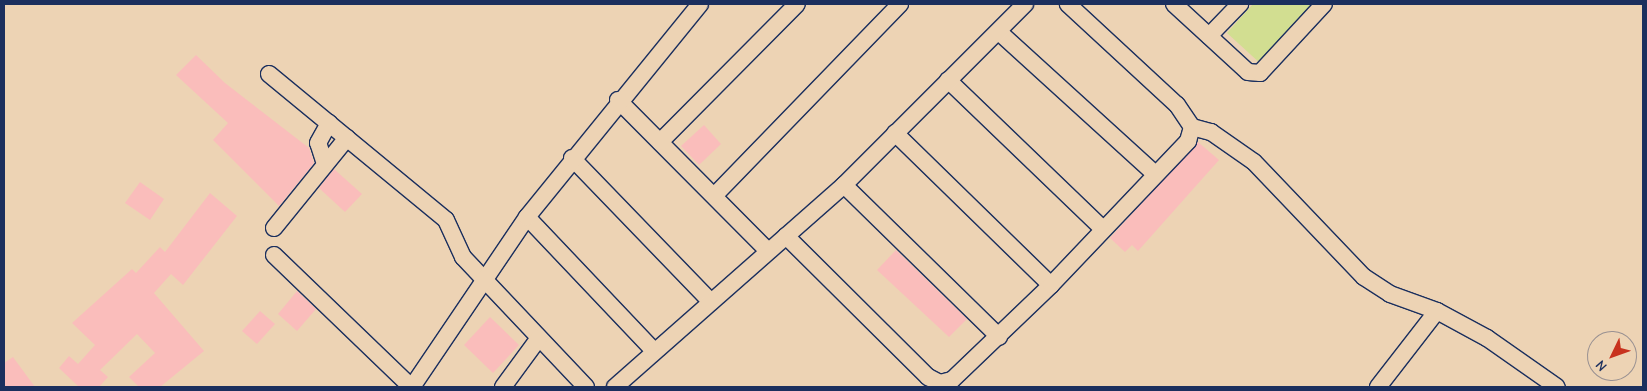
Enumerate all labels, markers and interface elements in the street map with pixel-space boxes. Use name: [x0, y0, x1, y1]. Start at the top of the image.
north arrow: [1587, 331, 1637, 381]
text: N: [1592, 357, 1611, 375]

